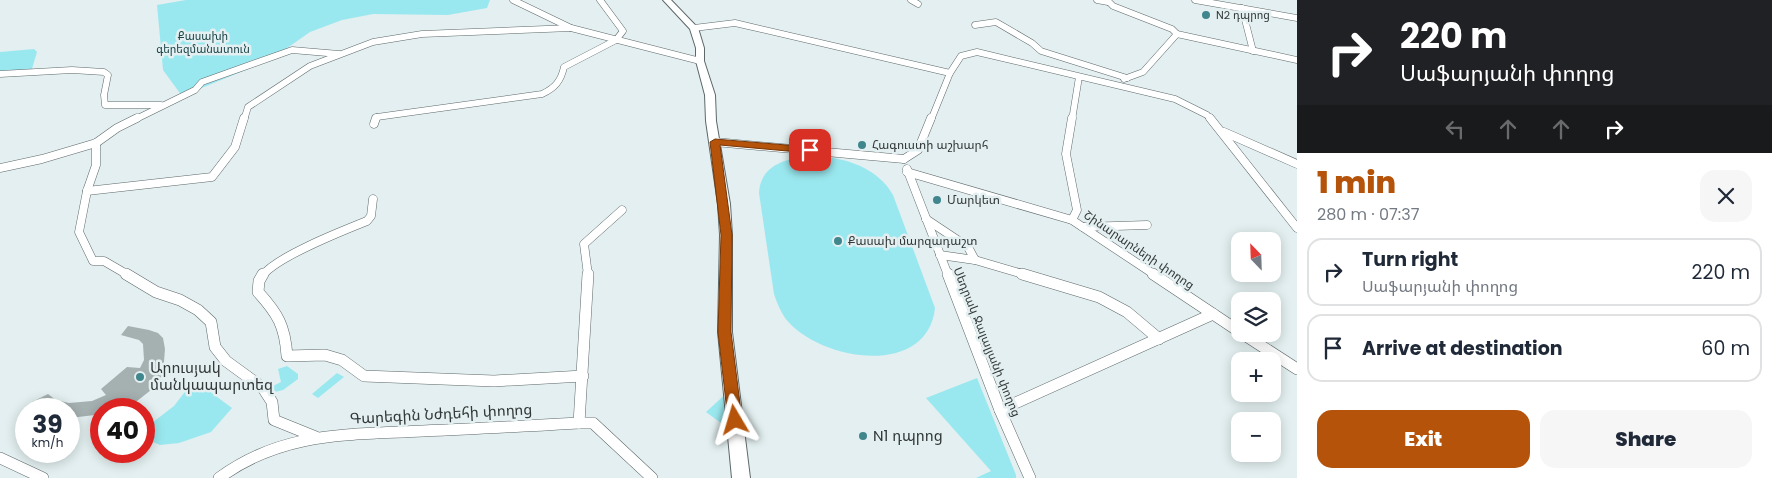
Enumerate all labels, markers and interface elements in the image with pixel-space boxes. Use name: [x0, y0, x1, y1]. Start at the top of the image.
place label: N2 դպրոց: [1216, 7, 1270, 23]
marker: N2 դպրոց: [1200, 9, 1212, 21]
text: 220 m: [1400, 11, 1507, 60]
icon: right: [1317, 20, 1382, 85]
park label: Քասախի գերեզմանատուն: [156, 28, 250, 57]
text: Սաֆարյանի փողոց: [1400, 58, 1614, 89]
icon: left: [1441, 115, 1469, 143]
icon: ahead: [1494, 115, 1522, 143]
icon: ahead: [1547, 115, 1575, 143]
icon: right: [1600, 115, 1628, 143]
pin: [789, 129, 831, 171]
icon: arrive: [796, 136, 824, 164]
place label: Հագուստի աշխարհ: [872, 136, 989, 153]
marker: Հագուստի աշխարհ: [856, 139, 868, 151]
text: 1 min: [1317, 161, 1396, 204]
button: close: [1700, 170, 1752, 222]
place label: Մարկետ: [947, 191, 1000, 208]
marker: Մարկետ: [931, 194, 943, 206]
text: 280 m · 07:37: [1317, 203, 1419, 226]
street label: Շինարարների փողոց: [1081, 206, 1198, 293]
place label: Քասախ մարզադաշտ: [848, 232, 977, 249]
north arrow: [1231, 232, 1281, 282]
map controls: [1231, 232, 1281, 462]
marker: Քասախ մարզադաշտ: [832, 235, 844, 247]
text: Turn right: [1362, 246, 1458, 273]
icon: right: [1319, 258, 1347, 286]
text: 220 m: [1692, 259, 1750, 286]
street label: Սեդրակ Ջալալյանի փողոց: [950, 264, 1025, 419]
text: Սաֆարյանի փողոց: [1362, 275, 1518, 298]
button: layers: [1231, 292, 1281, 342]
icon: arrive: [1319, 334, 1347, 362]
text: Arrive at destination: [1362, 335, 1563, 362]
text: 60 m: [1701, 335, 1750, 362]
button: +: [1231, 352, 1281, 402]
place label: Արուսյակ մանկապարտեզ: [150, 357, 274, 395]
marker: Արուսյակ մանկապարտեզ: [134, 371, 146, 383]
position arrow: [708, 393, 760, 445]
speed limit sign: 40: [90, 398, 155, 463]
street label: Գարեգին Նժդեհի փողոց: [349, 398, 533, 429]
text: 39: [32, 407, 63, 442]
button: Exit: [1317, 410, 1530, 468]
button: Share: [1540, 410, 1752, 468]
button: −: [1231, 412, 1281, 462]
place label: N1 դպրոց: [873, 425, 943, 446]
marker: N1 դպրոց: [857, 430, 869, 442]
text: km/h: [32, 434, 63, 451]

